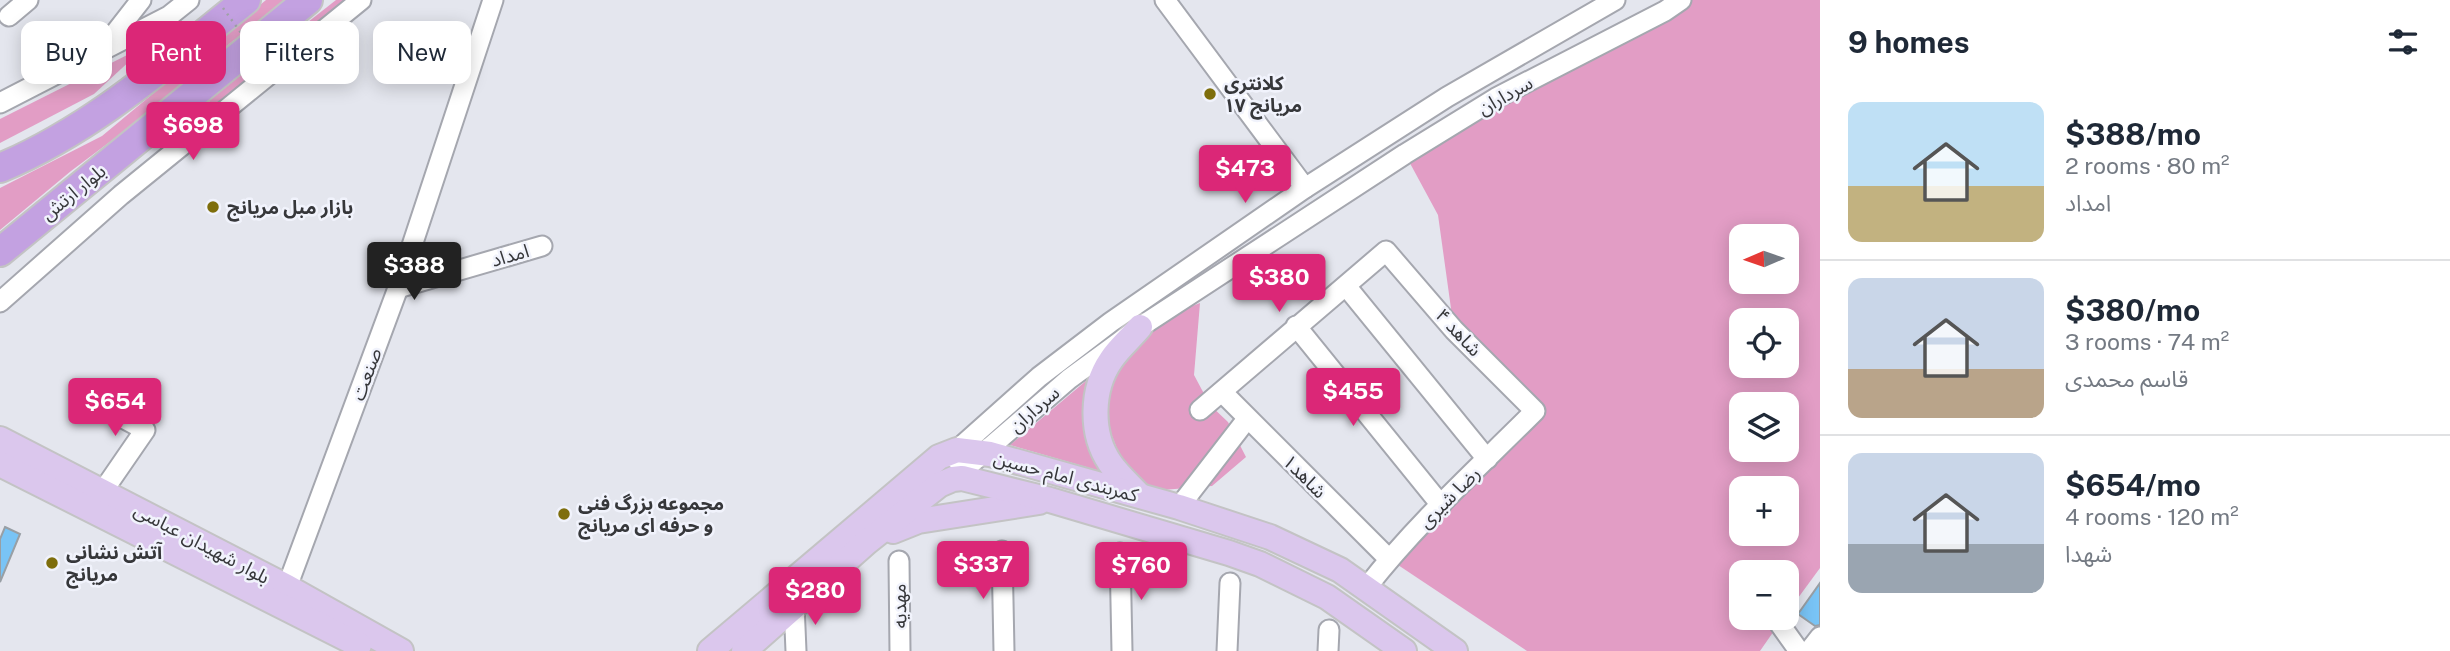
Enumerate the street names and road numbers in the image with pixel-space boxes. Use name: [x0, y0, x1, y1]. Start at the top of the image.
street label: سرداران: [1474, 71, 1537, 120]
street label: بلوار ارتش: [36, 159, 110, 225]
street label: امداد: [489, 239, 531, 271]
street label: شاهد ۴: [1432, 304, 1486, 360]
street label: صنعت: [346, 345, 386, 403]
street label: سرداران: [1004, 381, 1064, 438]
street label: کمربندی امام حسین: [990, 446, 1142, 510]
street label: شاهد۱: [1279, 450, 1331, 502]
street label: رضا شیری: [1414, 462, 1485, 533]
street label: بلوار شهیدان عباسی: [130, 498, 274, 589]
street label: مهدیه: [888, 583, 910, 629]

